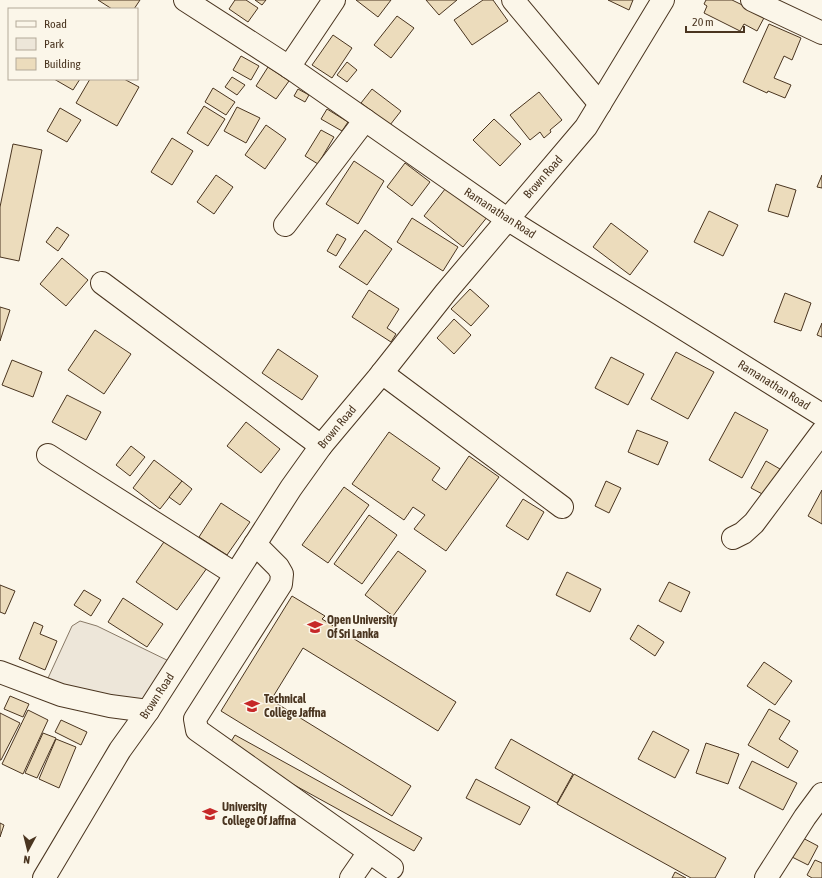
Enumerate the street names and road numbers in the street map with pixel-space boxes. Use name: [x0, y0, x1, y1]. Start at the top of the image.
street label: Brown Road: [521, 153, 565, 201]
street label: Ramanathan Road: [462, 185, 538, 241]
street label: Ramanathan Road: [735, 357, 813, 413]
street label: Brown Road: [315, 402, 359, 452]
street label: Brown Road: [137, 670, 177, 722]

